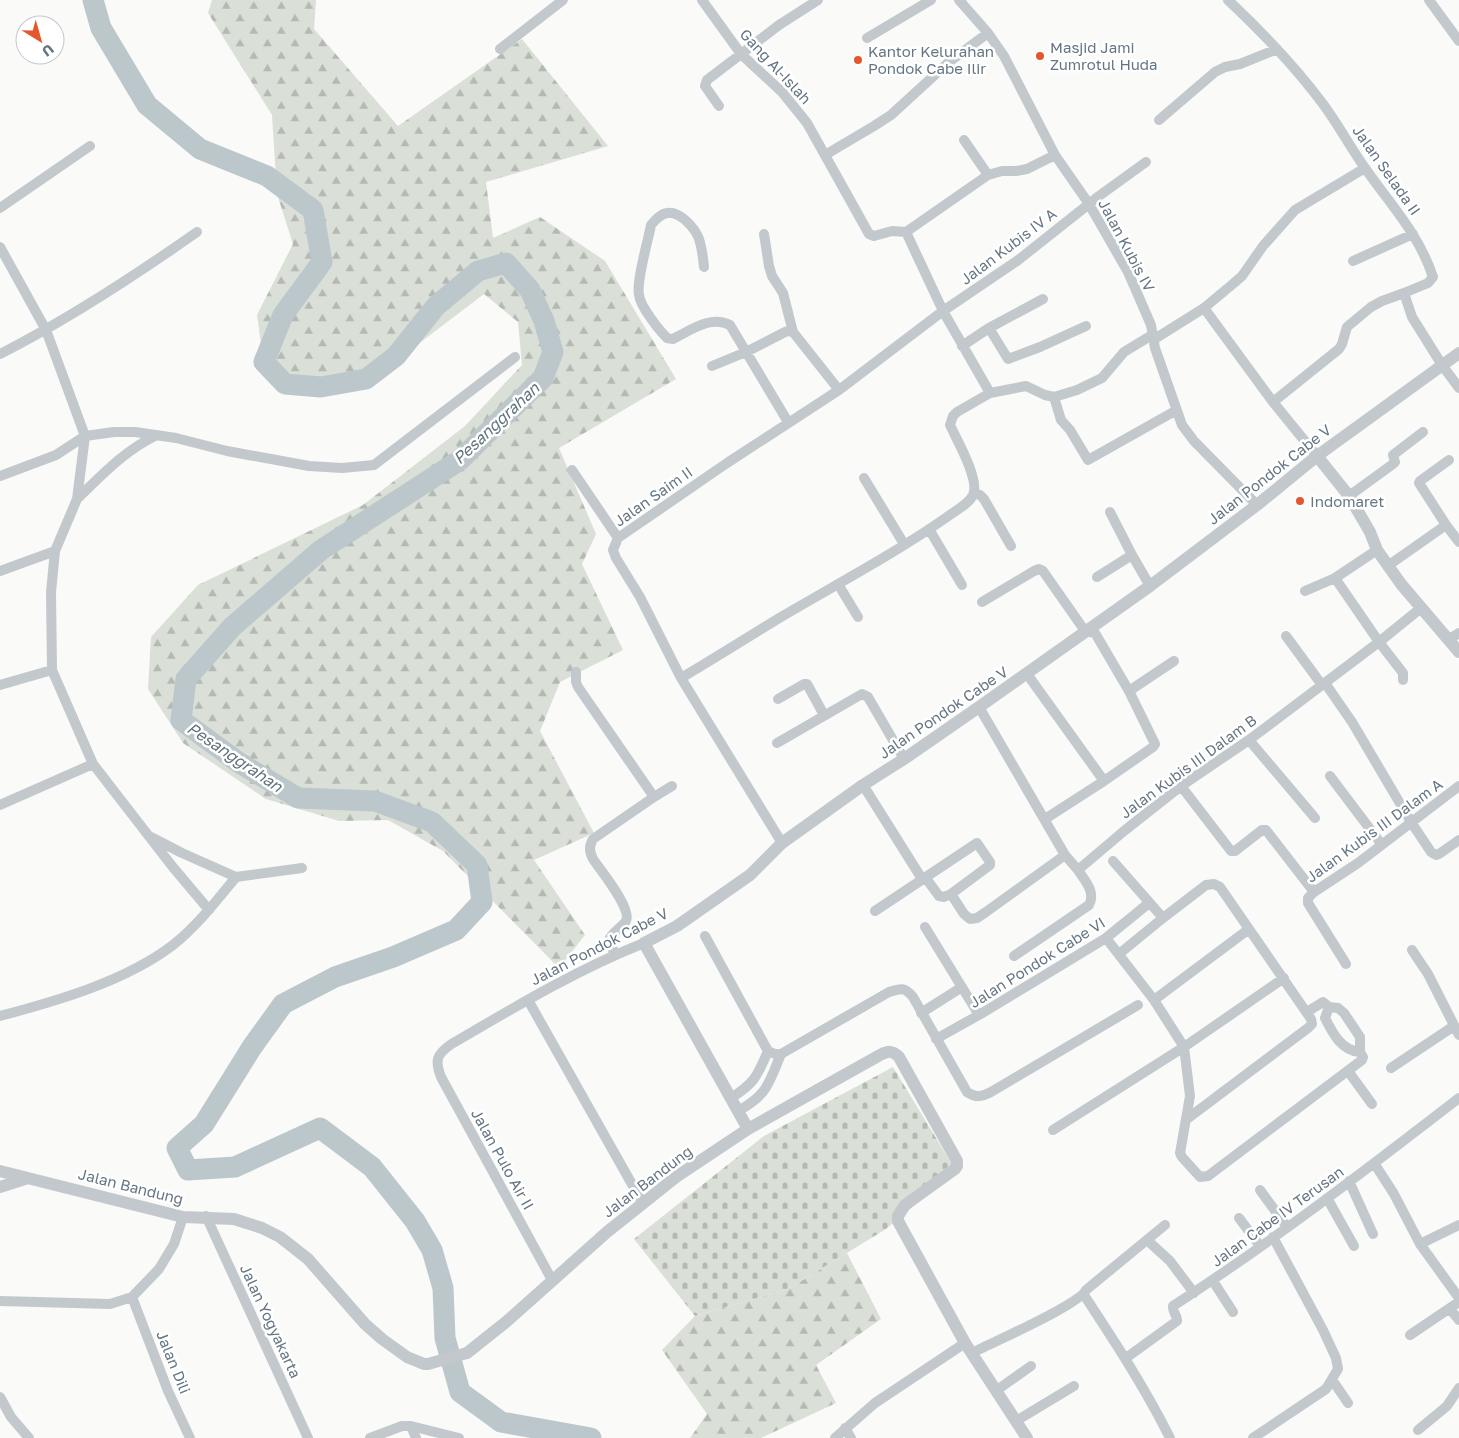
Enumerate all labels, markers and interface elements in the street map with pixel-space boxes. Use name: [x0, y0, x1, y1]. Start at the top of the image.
north arrow: [15, 15, 65, 65]
street label: Gang Al-Islah: [737, 25, 815, 107]
place label: Masjid Jami Zumrotul Huda: [1050, 38, 1158, 73]
text: U: [39, 41, 57, 61]
place label: Kantor Kelurahan Pondok Cabe Ilir: [868, 42, 994, 77]
marker: Masjid Jami Zumrotul Huda: [1034, 50, 1046, 62]
marker: Kantor Kelurahan Pondok Cabe Ilir: [852, 54, 864, 66]
street label: Jalan Selada II: [1349, 122, 1425, 218]
street label: Jalan Kubis IV: [1095, 196, 1159, 294]
street label: Jalan Kubis IV A: [956, 204, 1060, 288]
water label: Pesanggrahan: [449, 377, 544, 468]
street label: Jalan Pondok Cabe V: [1204, 420, 1334, 528]
street label: Jalan Saim II: [610, 462, 696, 530]
place label: Indomaret: [1310, 492, 1384, 510]
marker: Indomaret: [1294, 495, 1306, 507]
street label: Jalan Pondok Cabe V: [875, 662, 1011, 762]
street label: Jalan Kubis III Dalam B: [1116, 710, 1260, 822]
water label: Pesanggrahan: [184, 718, 287, 797]
street label: Jalan Kubis III Dalam A: [1302, 774, 1446, 886]
street label: Jalan Pondok Cabe V: [527, 904, 671, 988]
street label: Jalan Pondok Cabe VI: [966, 913, 1108, 1011]
street label: Jalan Pulo Air II: [468, 1105, 538, 1213]
street label: Jalan Bandung: [599, 1141, 695, 1221]
street label: Jalan Cabe IV Terusan: [1207, 1162, 1347, 1270]
street label: Jalan Bandung: [77, 1164, 185, 1208]
street label: Jalan Yogyakarta: [237, 1261, 305, 1381]
street label: Jalan Dili: [153, 1328, 195, 1396]

